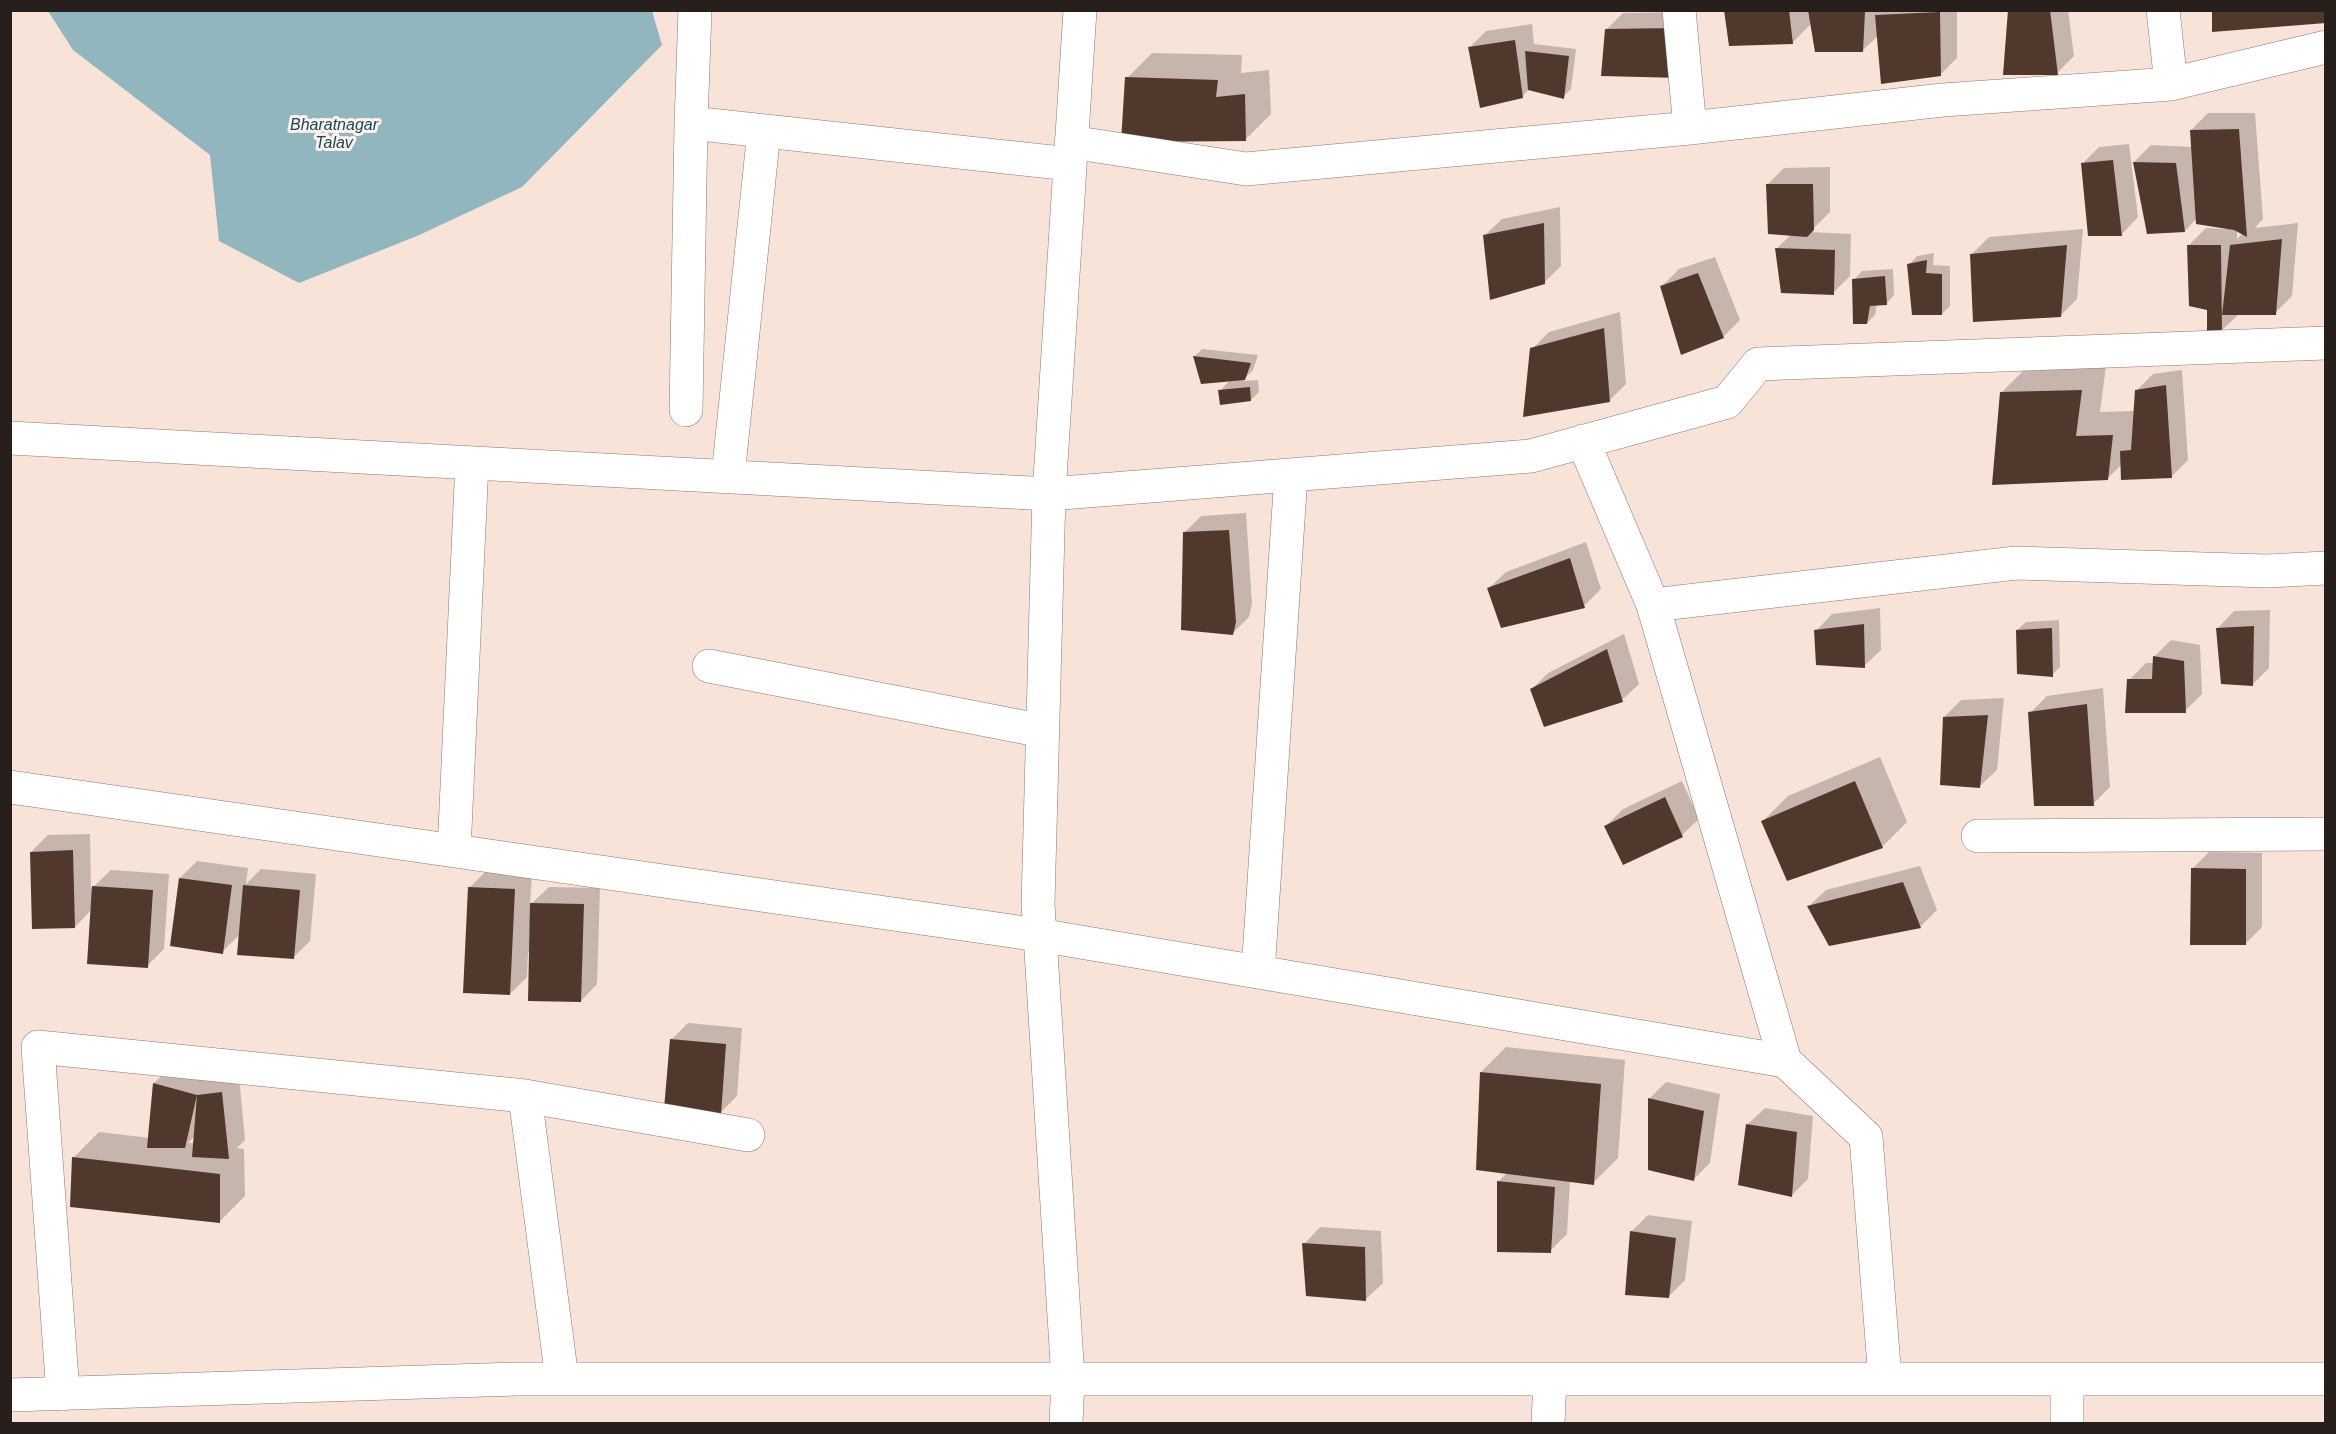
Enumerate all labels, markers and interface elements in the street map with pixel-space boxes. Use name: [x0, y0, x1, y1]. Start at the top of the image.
water label: Bharatnagar Talav: [290, 116, 378, 154]

